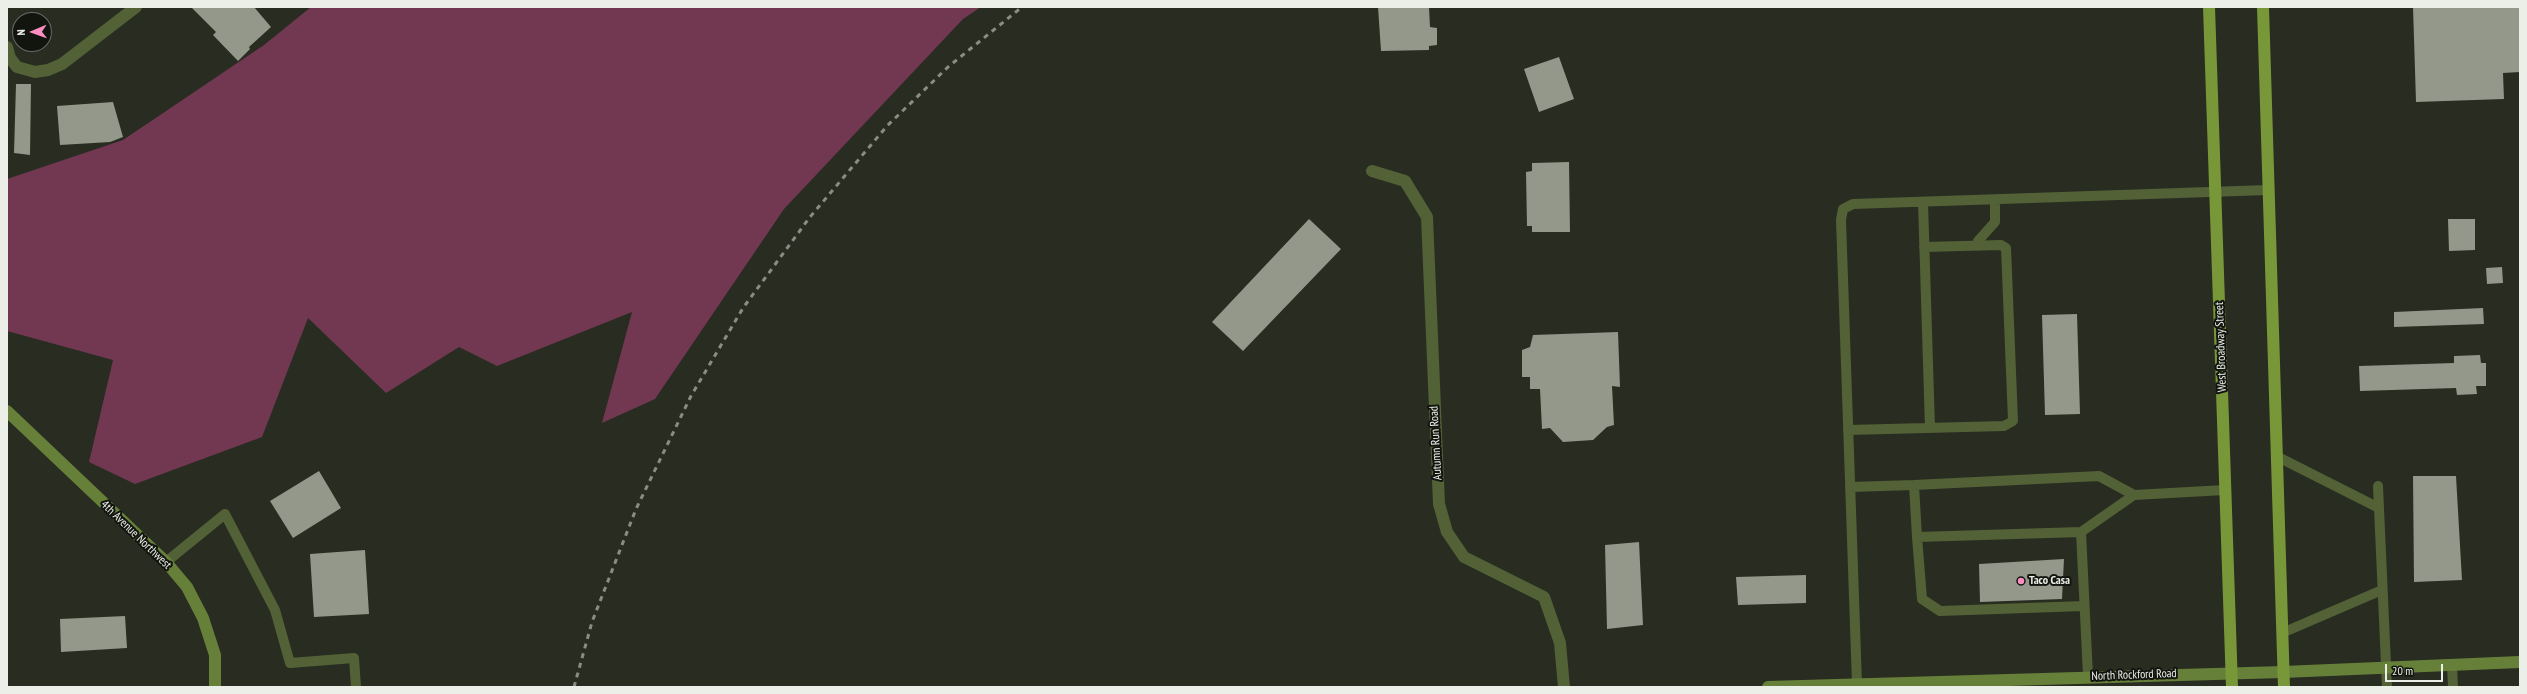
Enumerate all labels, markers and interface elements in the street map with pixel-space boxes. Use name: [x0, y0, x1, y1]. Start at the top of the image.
north arrow: [12, 12, 52, 52]
text: N: [14, 29, 28, 36]
street label: West Broadway Street: [2212, 302, 2230, 392]
street label: Autumn Run Road: [1427, 406, 1445, 480]
street label: 4th Avenue Northwest: [98, 498, 174, 572]
place label: Taco Casa: [2029, 574, 2070, 588]
marker: Taco Casa: [2016, 576, 2026, 586]
scale bar: [2387, 656, 2445, 682]
text: 20 m: [2392, 663, 2413, 678]
street label: North Rockford Road: [2091, 666, 2177, 684]

